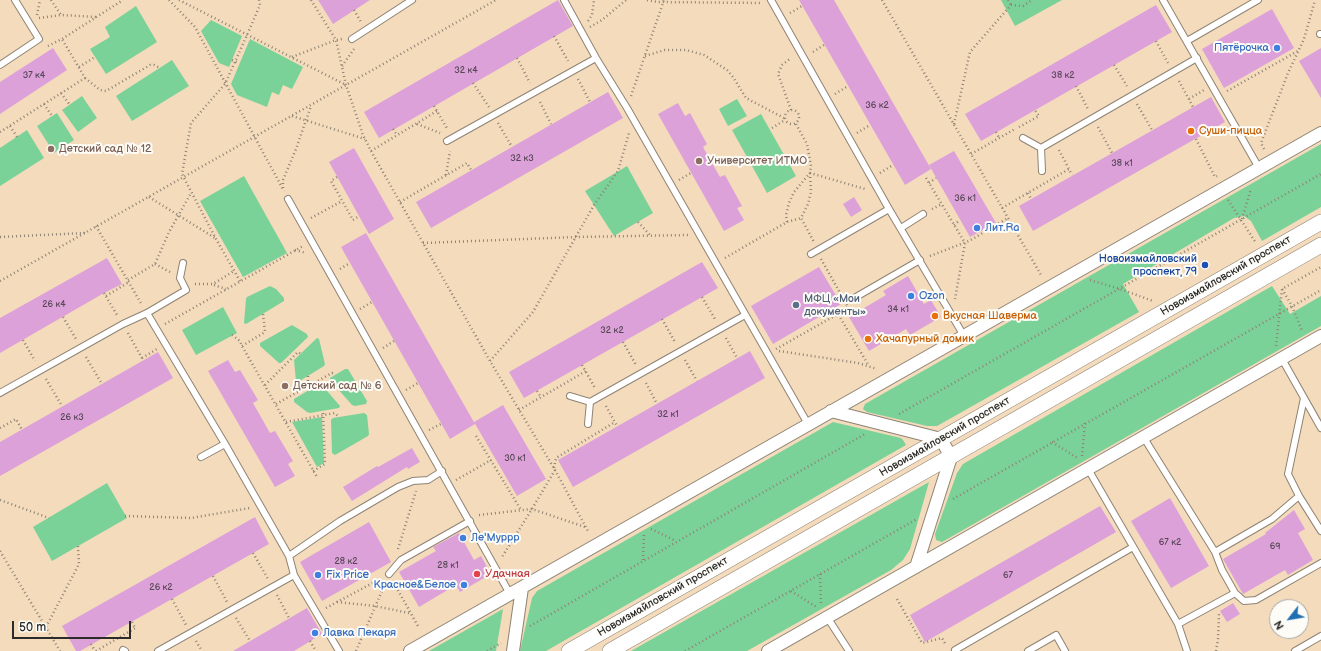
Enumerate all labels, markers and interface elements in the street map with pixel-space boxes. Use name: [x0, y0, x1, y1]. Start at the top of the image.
place label: Пятёрочка: [1214, 41, 1269, 55]
marker: Пятёрочка: [1272, 43, 1282, 53]
house number: 32 к4: [454, 66, 478, 76]
house number: 37 к4: [23, 71, 45, 81]
house number: 38 к2: [1051, 71, 1075, 81]
house number: 36 к2: [865, 101, 889, 111]
place label: Суши-пицца: [1199, 124, 1262, 138]
marker: Суши-пицца: [1186, 126, 1196, 136]
place label: Детский сад № 12: [59, 142, 152, 156]
marker: Детский сад № 12: [46, 144, 56, 154]
house number: 32 к3: [510, 154, 534, 164]
place label: Университет ИТМО: [707, 154, 807, 168]
marker: Университет ИТМО: [694, 156, 704, 166]
house number: 38 к1: [1111, 159, 1133, 169]
house number: 36 к1: [954, 194, 976, 204]
place label: Лит.Ra: [985, 221, 1019, 235]
marker: Лит.Ra: [972, 223, 982, 233]
street label: Новоизмайловский проспект: [1158, 233, 1294, 319]
place label: Новоизмайловский проспект, 79: [1099, 252, 1197, 278]
marker: Новоизмайловский проспект, 79: [1200, 260, 1210, 270]
place label: Ozon: [919, 289, 945, 303]
marker: Ozon: [906, 291, 916, 301]
place label: МФЦ «Мои документы»: [804, 292, 866, 318]
house number: 26 к4: [42, 300, 66, 310]
marker: МФЦ «Мои документы»: [791, 300, 801, 310]
house number: 34 к1: [887, 305, 909, 315]
place label: Вкусная Шаверма: [943, 309, 1037, 323]
marker: Вкусная Шаверма: [930, 311, 940, 321]
house number: 32 к2: [600, 326, 624, 336]
place label: Хачапурный домик: [876, 332, 974, 346]
marker: Хачапурный домик: [863, 334, 873, 344]
place label: Детский сад № 6: [293, 379, 382, 393]
marker: Детский сад № 6: [280, 381, 290, 391]
street label: Новоизмайловский проспект: [877, 394, 1013, 480]
house number: 32 к1: [657, 410, 679, 420]
house number: 26 к3: [60, 413, 84, 423]
house number: 30 к1: [504, 454, 526, 464]
place label: Ле'Муррр: [471, 531, 519, 545]
marker: Ле'Муррр: [458, 533, 468, 543]
house number: 67 к2: [1159, 538, 1181, 548]
house number: 69: [1270, 542, 1280, 552]
street label: Новоизмайловский проспект: [595, 554, 731, 640]
house number: 28 к2: [334, 557, 358, 567]
house number: 28 к1: [437, 561, 459, 571]
place label: Удачная: [485, 567, 530, 581]
place label: Fix Price: [326, 568, 369, 582]
marker: Удачная: [472, 569, 482, 579]
marker: Fix Price: [313, 570, 323, 580]
house number: 67: [1003, 571, 1013, 581]
place label: Красное&Белое: [374, 578, 456, 592]
marker: Красное&Белое: [459, 580, 469, 590]
house number: 26 к2: [149, 583, 173, 593]
north arrow: [1269, 599, 1309, 639]
scale bar: [14, 613, 133, 639]
text: N: [1271, 618, 1287, 632]
text: 50 m: [19, 620, 46, 635]
place label: Лавка Пекаря: [323, 626, 396, 640]
marker: Лавка Пекаря: [310, 628, 320, 638]

